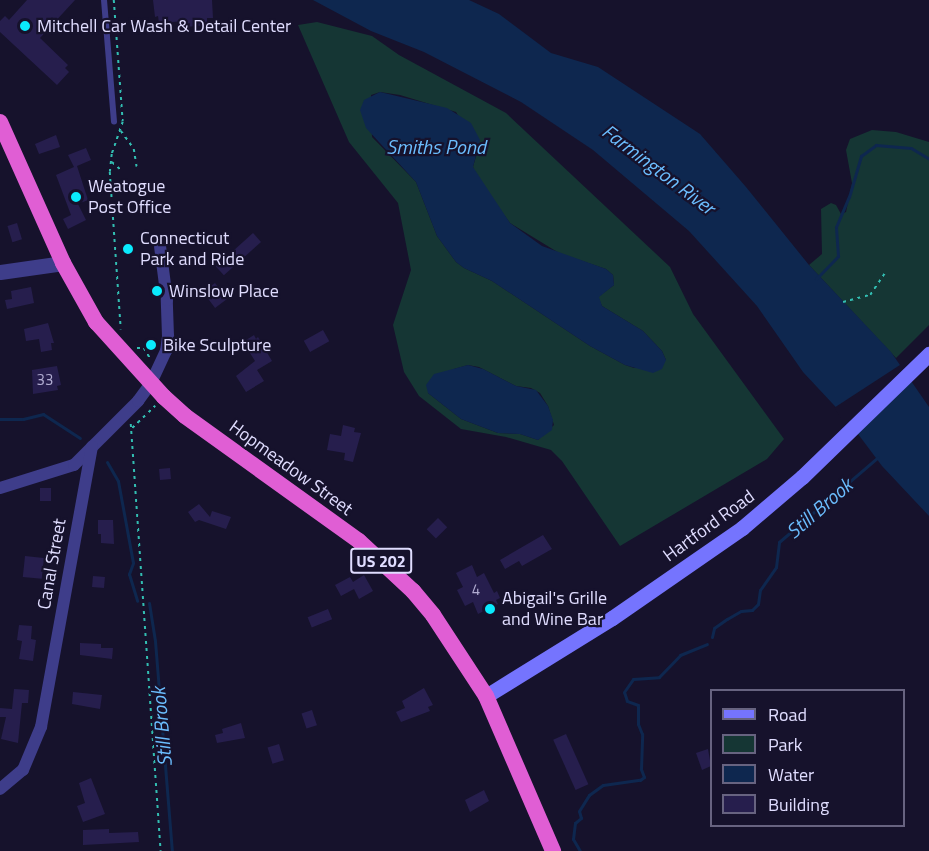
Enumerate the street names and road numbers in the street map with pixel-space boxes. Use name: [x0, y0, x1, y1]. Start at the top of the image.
street label: Hopmeadow Street: [225, 416, 357, 520]
street label: Hartford Road: [659, 486, 759, 566]
street label: Canal Street: [33, 517, 71, 611]
road number: US 202: [350, 548, 412, 574]

